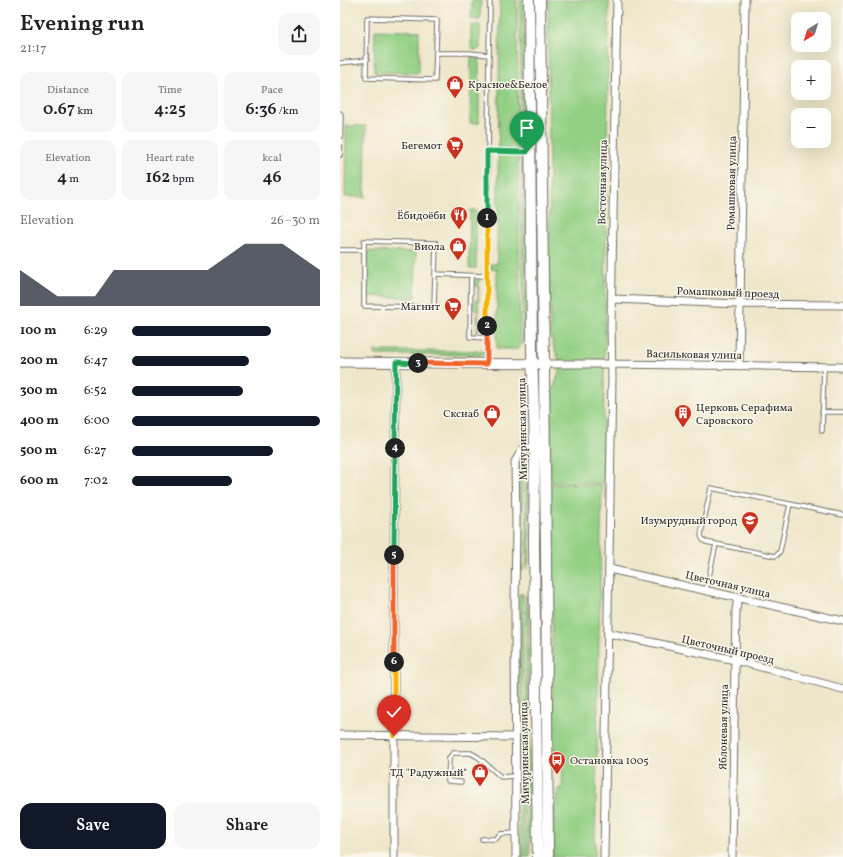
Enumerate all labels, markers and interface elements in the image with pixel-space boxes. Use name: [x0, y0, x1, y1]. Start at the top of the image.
text: Evening run: [20, 9, 145, 40]
north arrow: [791, 12, 831, 52]
map controls: [791, 12, 831, 148]
button: share: [278, 13, 320, 55]
text: 21:17: [20, 40, 46, 58]
button: +: [791, 60, 831, 100]
shop icon: Красное&Белое: [445, 74, 465, 99]
place label: Красное&Белое: [468, 78, 547, 93]
text: Distance: [47, 83, 89, 98]
text: Time: [158, 83, 182, 98]
text: Pace: [261, 83, 283, 98]
text: 0.67: [43, 98, 75, 121]
text: 4:25: [154, 98, 186, 121]
text: 6:36: [245, 98, 277, 121]
text: km: [75, 104, 93, 119]
text: /km: [277, 104, 299, 119]
button: −: [791, 108, 831, 148]
pin: [510, 111, 544, 152]
icon: arrive: [516, 117, 538, 139]
supermarket icon: Бегемот: [445, 135, 465, 160]
street label: Ромашковая улица: [724, 135, 741, 231]
place label: Бегемот: [401, 139, 442, 154]
street label: Восточная улица: [595, 139, 612, 225]
text: Elevation: [45, 151, 91, 166]
text: Heart rate: [146, 151, 194, 166]
text: kcal: [262, 151, 282, 166]
text: 4: [57, 166, 67, 189]
text: 162: [146, 166, 170, 189]
text: 46: [262, 166, 282, 189]
text: m: [67, 172, 79, 187]
text: bpm: [170, 172, 194, 187]
restaurant icon: Ёбидоёби: [449, 205, 469, 230]
pin: 1: [477, 208, 497, 228]
place label: Ёбидоёби: [397, 209, 446, 224]
text: 1: [485, 210, 489, 225]
text: Elevation: [20, 212, 74, 230]
text: 26–30 m: [270, 212, 320, 230]
shop icon: Виола: [448, 236, 468, 261]
place label: Виола: [414, 240, 446, 255]
street label: Ромашковый проезд: [676, 284, 780, 303]
supermarket icon: Магнит: [443, 296, 463, 321]
place label: Магнит: [401, 300, 440, 315]
pin: 2: [477, 316, 497, 336]
text: 2: [484, 318, 490, 333]
text: 100 m: [20, 322, 57, 340]
text: 6:29: [84, 322, 107, 340]
street label: Васильковая улица: [646, 347, 743, 364]
text: 200 m: [20, 352, 58, 370]
text: 6:47: [84, 352, 108, 370]
pin: 3: [408, 353, 428, 373]
text: 3: [415, 355, 421, 370]
street label: Мичуринская улица: [515, 377, 532, 481]
text: 300 m: [20, 382, 58, 400]
text: 6:52: [84, 382, 107, 400]
place label: Церковь Серафима Саровского: [696, 401, 793, 429]
shop icon: Скснаб: [482, 403, 502, 428]
building icon: Церковь Серафима Саровского: [673, 403, 693, 428]
place label: Скснаб: [443, 407, 479, 422]
text: 400 m: [20, 412, 59, 430]
text: 6:00: [84, 412, 110, 430]
pin: 4: [385, 438, 405, 458]
text: 4: [392, 440, 398, 455]
text: 500 m: [20, 442, 57, 460]
text: 6:27: [84, 442, 107, 460]
text: 600 m: [20, 472, 58, 490]
text: 7:02: [84, 472, 108, 490]
school or university icon: Изумрудный город: [740, 510, 760, 535]
place label: Изумрудный город: [641, 514, 738, 529]
pin: 5: [384, 545, 404, 565]
text: 5: [391, 547, 397, 562]
street label: Цветочная улица: [684, 568, 772, 603]
street label: Цветочный проезд: [680, 632, 776, 669]
pin: 6: [384, 652, 404, 672]
text: 6: [391, 654, 397, 669]
street label: Яблоневая улица: [716, 683, 733, 770]
pin: [377, 695, 411, 736]
icon: check: [383, 701, 405, 723]
street label: Мичуринская улица: [517, 701, 534, 805]
bus stop icon: Остановка 1005: [547, 750, 567, 775]
place label: Остановка 1005: [570, 754, 649, 769]
shop icon: ТД "Радужный": [470, 762, 490, 787]
place label: ТД "Радужный": [390, 766, 467, 781]
button: Save: [20, 803, 166, 849]
button: Share: [174, 803, 320, 849]

